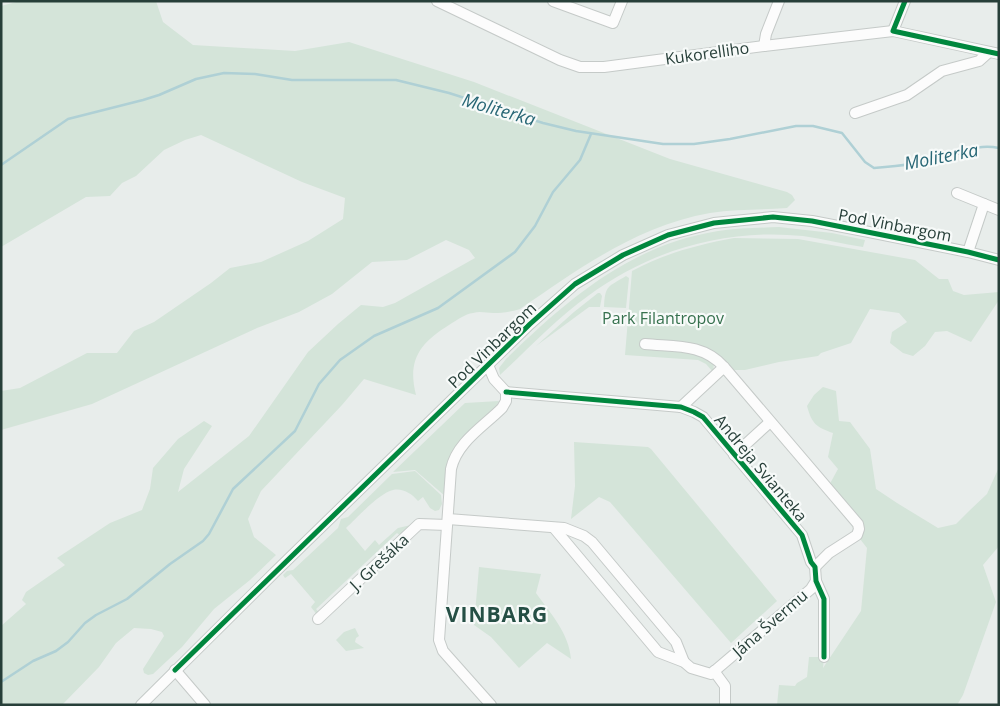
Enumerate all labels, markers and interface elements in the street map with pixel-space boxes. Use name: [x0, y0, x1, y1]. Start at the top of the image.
street label: Kukorelliho: [664, 36, 750, 70]
water label: Moliterka: [460, 87, 538, 131]
water label: Moliterka: [902, 137, 980, 175]
street label: Pod Vinbargom: [836, 203, 954, 247]
street label: Pod Vinbargom: [443, 297, 541, 393]
park label: Park Filantropov: [602, 307, 724, 329]
street label: Andreja Svianteka: [710, 410, 812, 526]
street label: J. Grešáka: [343, 529, 413, 597]
street label: Jána Švermu: [726, 584, 812, 663]
district label: VINBARG: [446, 600, 548, 628]

